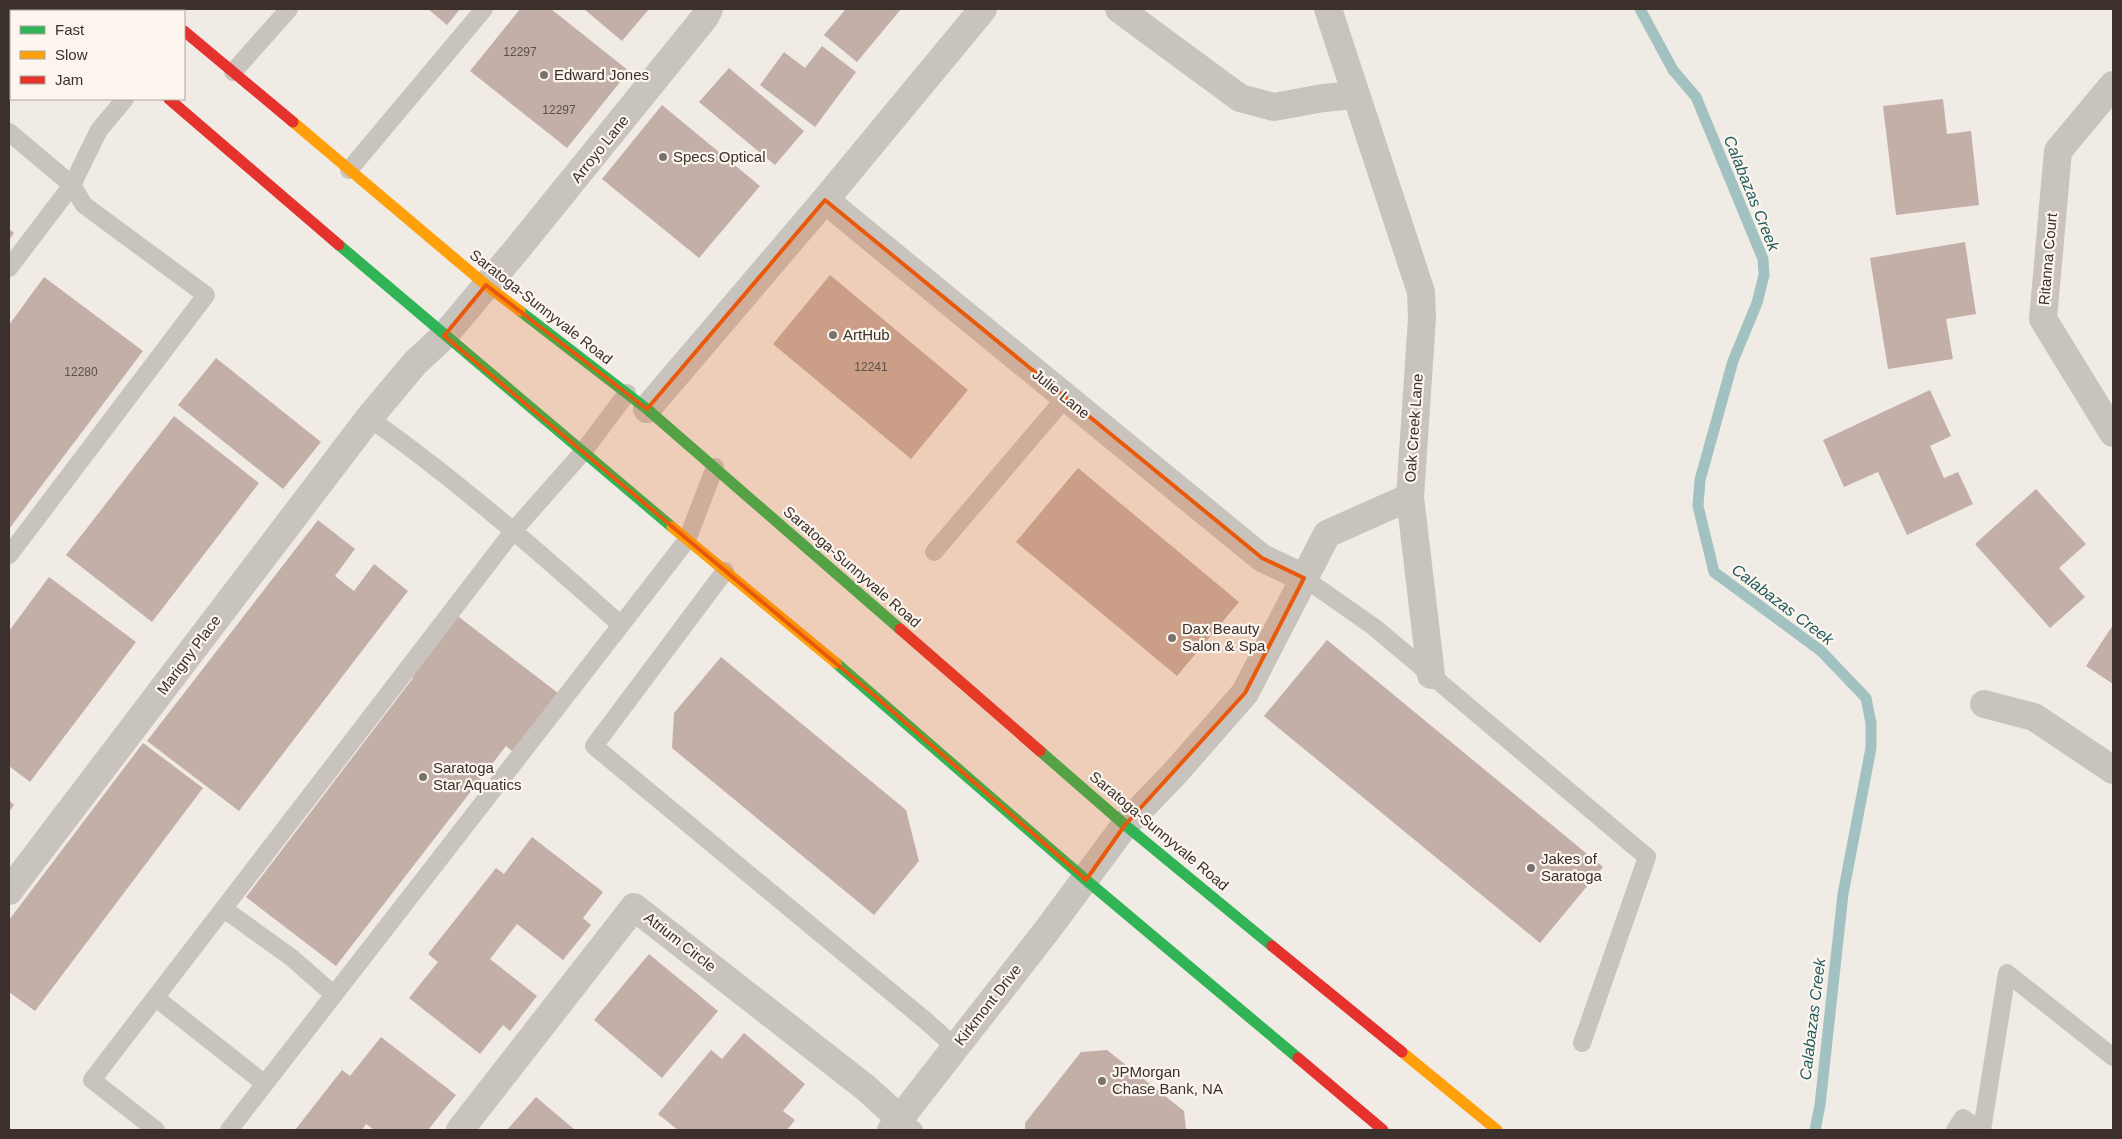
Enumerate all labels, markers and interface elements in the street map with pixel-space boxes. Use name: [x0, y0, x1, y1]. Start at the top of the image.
legend: [10, 10, 185, 100]
text: Fast: [55, 21, 85, 38]
house number: 12297: [503, 45, 537, 59]
text: Slow: [55, 46, 88, 63]
place label: Edward Jones: [554, 66, 649, 83]
marker: Edward Jones: [538, 69, 550, 81]
text: Jam: [55, 71, 83, 88]
house number: 12297: [542, 103, 576, 117]
street label: Arroyo Lane: [567, 112, 632, 186]
water label: Calabazas Creek: [1721, 133, 1783, 254]
place label: Specs Optical: [673, 148, 766, 165]
marker: Specs Optical: [657, 151, 669, 163]
street label: Ritanna Court: [2035, 211, 2060, 306]
street label: Saratoga-Sunnyvale Road: [467, 246, 616, 367]
place label: ArtHub: [843, 326, 890, 343]
marker: ArtHub: [827, 329, 839, 341]
house number: 12241: [854, 360, 888, 374]
house number: 12280: [64, 365, 98, 379]
street label: Julie Lane: [1029, 365, 1093, 422]
street label: Oak Creek Lane: [1401, 373, 1426, 483]
street label: Saratoga-Sunnyvale Road: [780, 502, 924, 631]
water label: Calabazas Creek: [1729, 561, 1838, 649]
street label: Marigny Place: [153, 612, 224, 698]
place label: Dax Beauty Salon & Spa: [1182, 620, 1266, 654]
marker: Dax Beauty Salon & Spa: [1166, 632, 1178, 644]
place label: Saratoga Star Aquatics: [433, 759, 521, 793]
street label: Saratoga-Sunnyvale Road: [1086, 768, 1232, 894]
marker: Saratoga Star Aquatics: [417, 771, 429, 783]
place label: Jakes of Saratoga: [1541, 850, 1603, 884]
marker: Jakes of Saratoga: [1525, 862, 1537, 874]
street label: Atrium Circle: [641, 908, 719, 975]
water label: Calabazas Creek: [1797, 956, 1829, 1081]
street label: Kirkmont Drive: [951, 961, 1025, 1049]
place label: JPMorgan Chase Bank, NA: [1112, 1063, 1223, 1097]
marker: JPMorgan Chase Bank, NA: [1096, 1075, 1108, 1087]

